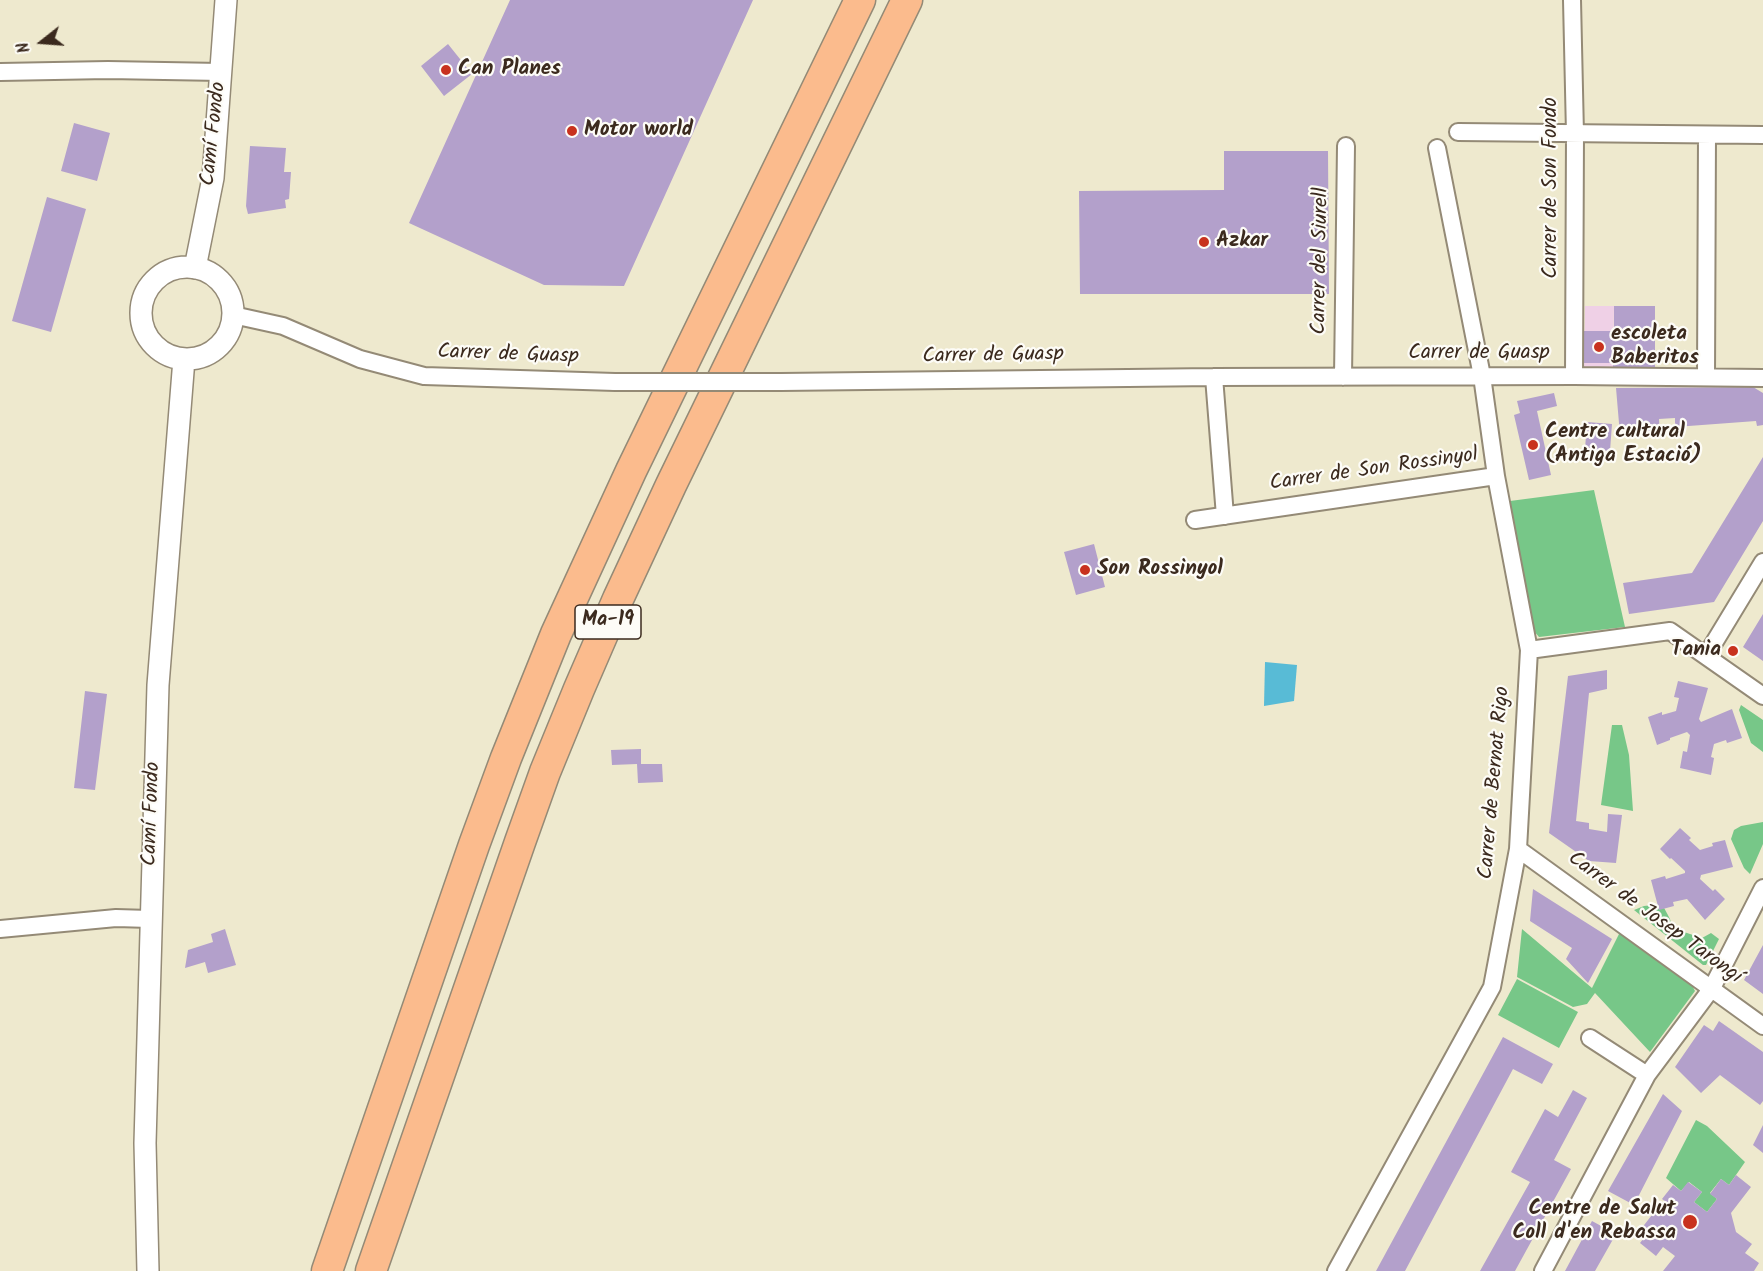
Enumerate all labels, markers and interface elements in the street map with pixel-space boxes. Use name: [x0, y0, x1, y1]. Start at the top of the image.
north arrow: [12, 12, 72, 72]
text: N: [11, 39, 38, 56]
place label: Can Planes: [458, 57, 561, 83]
marker: Can Planes: [439, 63, 453, 77]
street label: Camí Fondo: [197, 81, 233, 187]
street label: Carrer de Son Fondo: [1539, 97, 1565, 279]
place label: Motor world: [584, 118, 693, 144]
marker: Motor world: [565, 124, 579, 138]
street label: Carrer del Siurell: [1308, 187, 1336, 335]
place label: Azkar: [1216, 229, 1268, 255]
marker: Azkar: [1197, 235, 1211, 249]
place label: escoleta Baberitos: [1611, 322, 1699, 372]
marker: escoleta Baberitos: [1592, 340, 1606, 354]
street label: Carrer de Guasp: [437, 341, 579, 371]
street label: Carrer de Guasp: [1408, 341, 1550, 367]
street label: Carrer de Guasp: [922, 343, 1064, 371]
place label: Centre cultural (Antiga Estació): [1545, 420, 1702, 470]
marker: Centre cultural (Antiga Estació): [1526, 438, 1540, 452]
street label: Carrer de Son Rossinyol: [1268, 444, 1480, 498]
place label: Son Rossinyol: [1097, 557, 1223, 583]
marker: Son Rossinyol: [1078, 563, 1092, 577]
road number: Ma-19: [575, 605, 641, 639]
place label: Tania: [1671, 638, 1721, 664]
marker: Tania: [1726, 644, 1740, 658]
street label: Carrer de Bernat Rigo: [1475, 685, 1517, 881]
street label: Camí Fondo: [139, 761, 167, 867]
street label: Carrer de Josep Tarongí: [1562, 847, 1746, 991]
place label: Centre de Salut Coll d'en Rebassa: [1512, 1197, 1676, 1247]
marker: Centre de Salut Coll d'en Rebassa: [1681, 1213, 1699, 1231]

